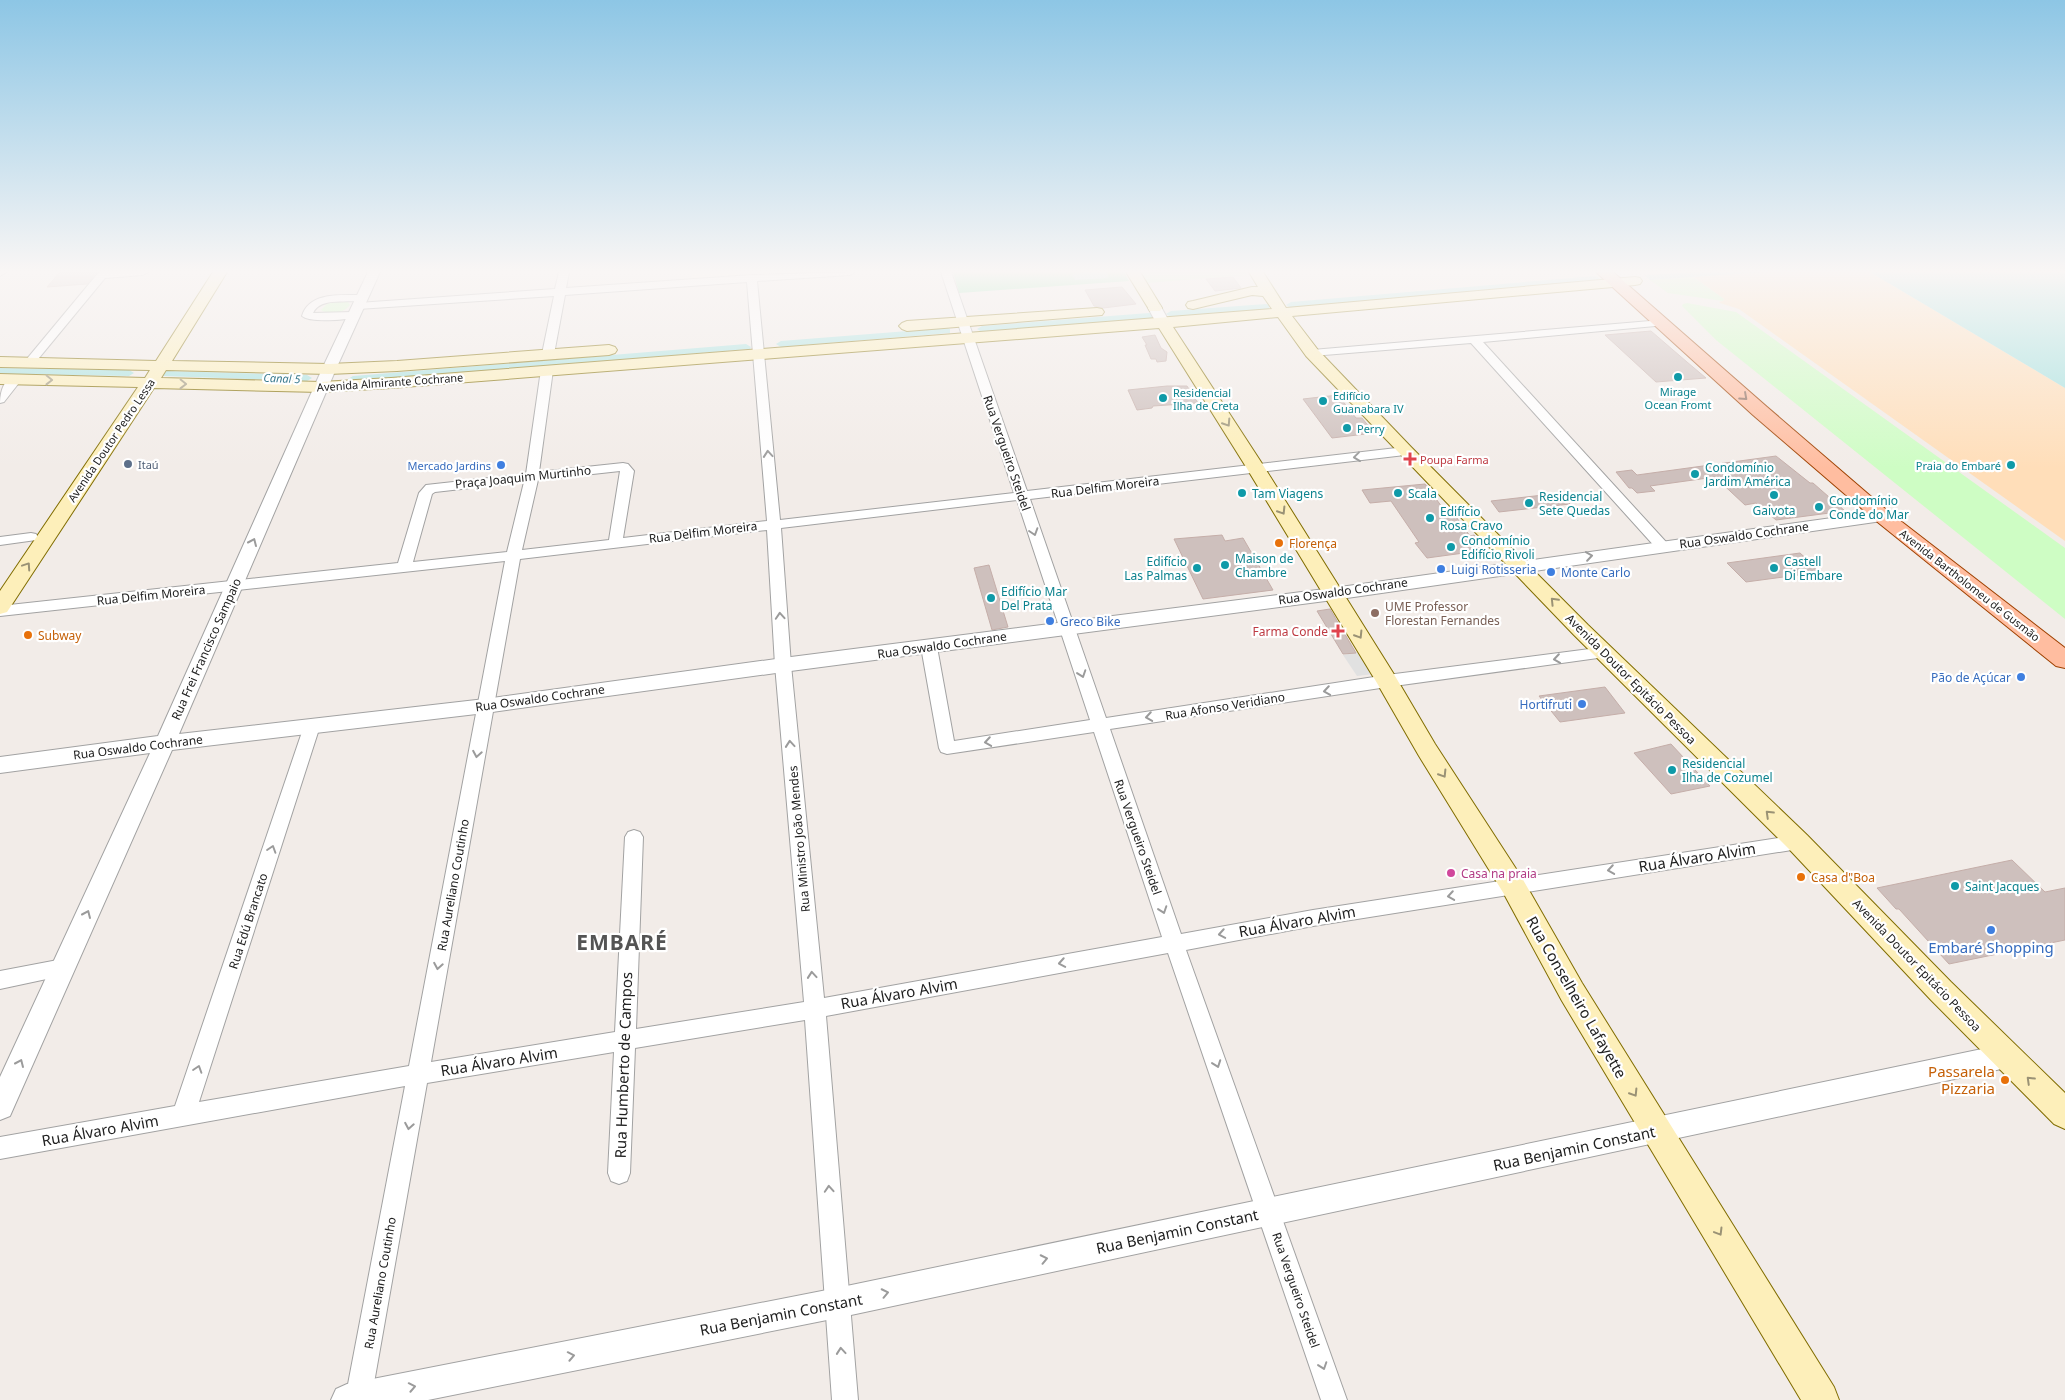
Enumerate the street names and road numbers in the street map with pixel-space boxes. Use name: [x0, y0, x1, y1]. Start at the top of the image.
street label: Avenida Almirante Cochrane: [316, 369, 464, 395]
street label: Avenida Doutor Pedro Lessa: [64, 375, 158, 505]
street label: Rua Vergueiro Steidel: [979, 393, 1035, 513]
street label: Praça Joaquim Murtinho: [454, 461, 592, 493]
street label: Rua Delfim Moreira: [1050, 472, 1160, 502]
street label: Rua Delfim Moreira: [648, 517, 758, 547]
street label: Rua Oswaldo Cochrane: [1678, 517, 1810, 553]
street label: Avenida Bartholomeu de Gusmão: [1897, 525, 2044, 645]
street label: Rua Oswaldo Cochrane: [1277, 573, 1409, 609]
street label: Rua Frei Francisco Sampaio: [167, 575, 245, 723]
street label: Rua Delfim Moreira: [96, 581, 206, 609]
street label: Avenida Doutor Epitácio Pessoa: [1562, 610, 1700, 748]
street label: Rua Oswaldo Cochrane: [876, 627, 1008, 663]
street label: Rua Oswaldo Cochrane: [474, 680, 606, 716]
street label: Rua Afonso Veridiano: [1164, 688, 1286, 724]
street label: Rua Oswaldo Cochrane: [72, 731, 204, 763]
street label: Rua Ministro João Mendes: [784, 765, 814, 913]
street label: Rua Vergueiro Steidel: [1110, 777, 1166, 897]
street label: Rua Aureliano Coutinho: [433, 818, 473, 952]
street label: Rua Álvaro Alvim: [1637, 838, 1757, 876]
street label: Rua Edú Brancato: [224, 871, 272, 971]
street label: Avenida Doutor Epitácio Pessoa: [1849, 895, 1985, 1035]
street label: Rua Álvaro Alvim: [1237, 901, 1357, 941]
street label: Rua Conselheiro Lafayette: [1522, 912, 1632, 1082]
street label: Rua Humberto de Campos: [610, 971, 636, 1159]
street label: Rua Álvaro Alvim: [839, 973, 959, 1013]
street label: Rua Álvaro Alvim: [439, 1042, 559, 1080]
street label: Rua Álvaro Alvim: [40, 1110, 160, 1150]
street label: Rua Benjamin Constant: [1491, 1121, 1657, 1175]
street label: Rua Benjamin Constant: [1094, 1204, 1260, 1258]
street label: Rua Aureliano Coutinho: [360, 1216, 400, 1350]
street label: Rua Vergueiro Steidel: [1268, 1230, 1324, 1350]
street label: Rua Benjamin Constant: [698, 1288, 865, 1340]

